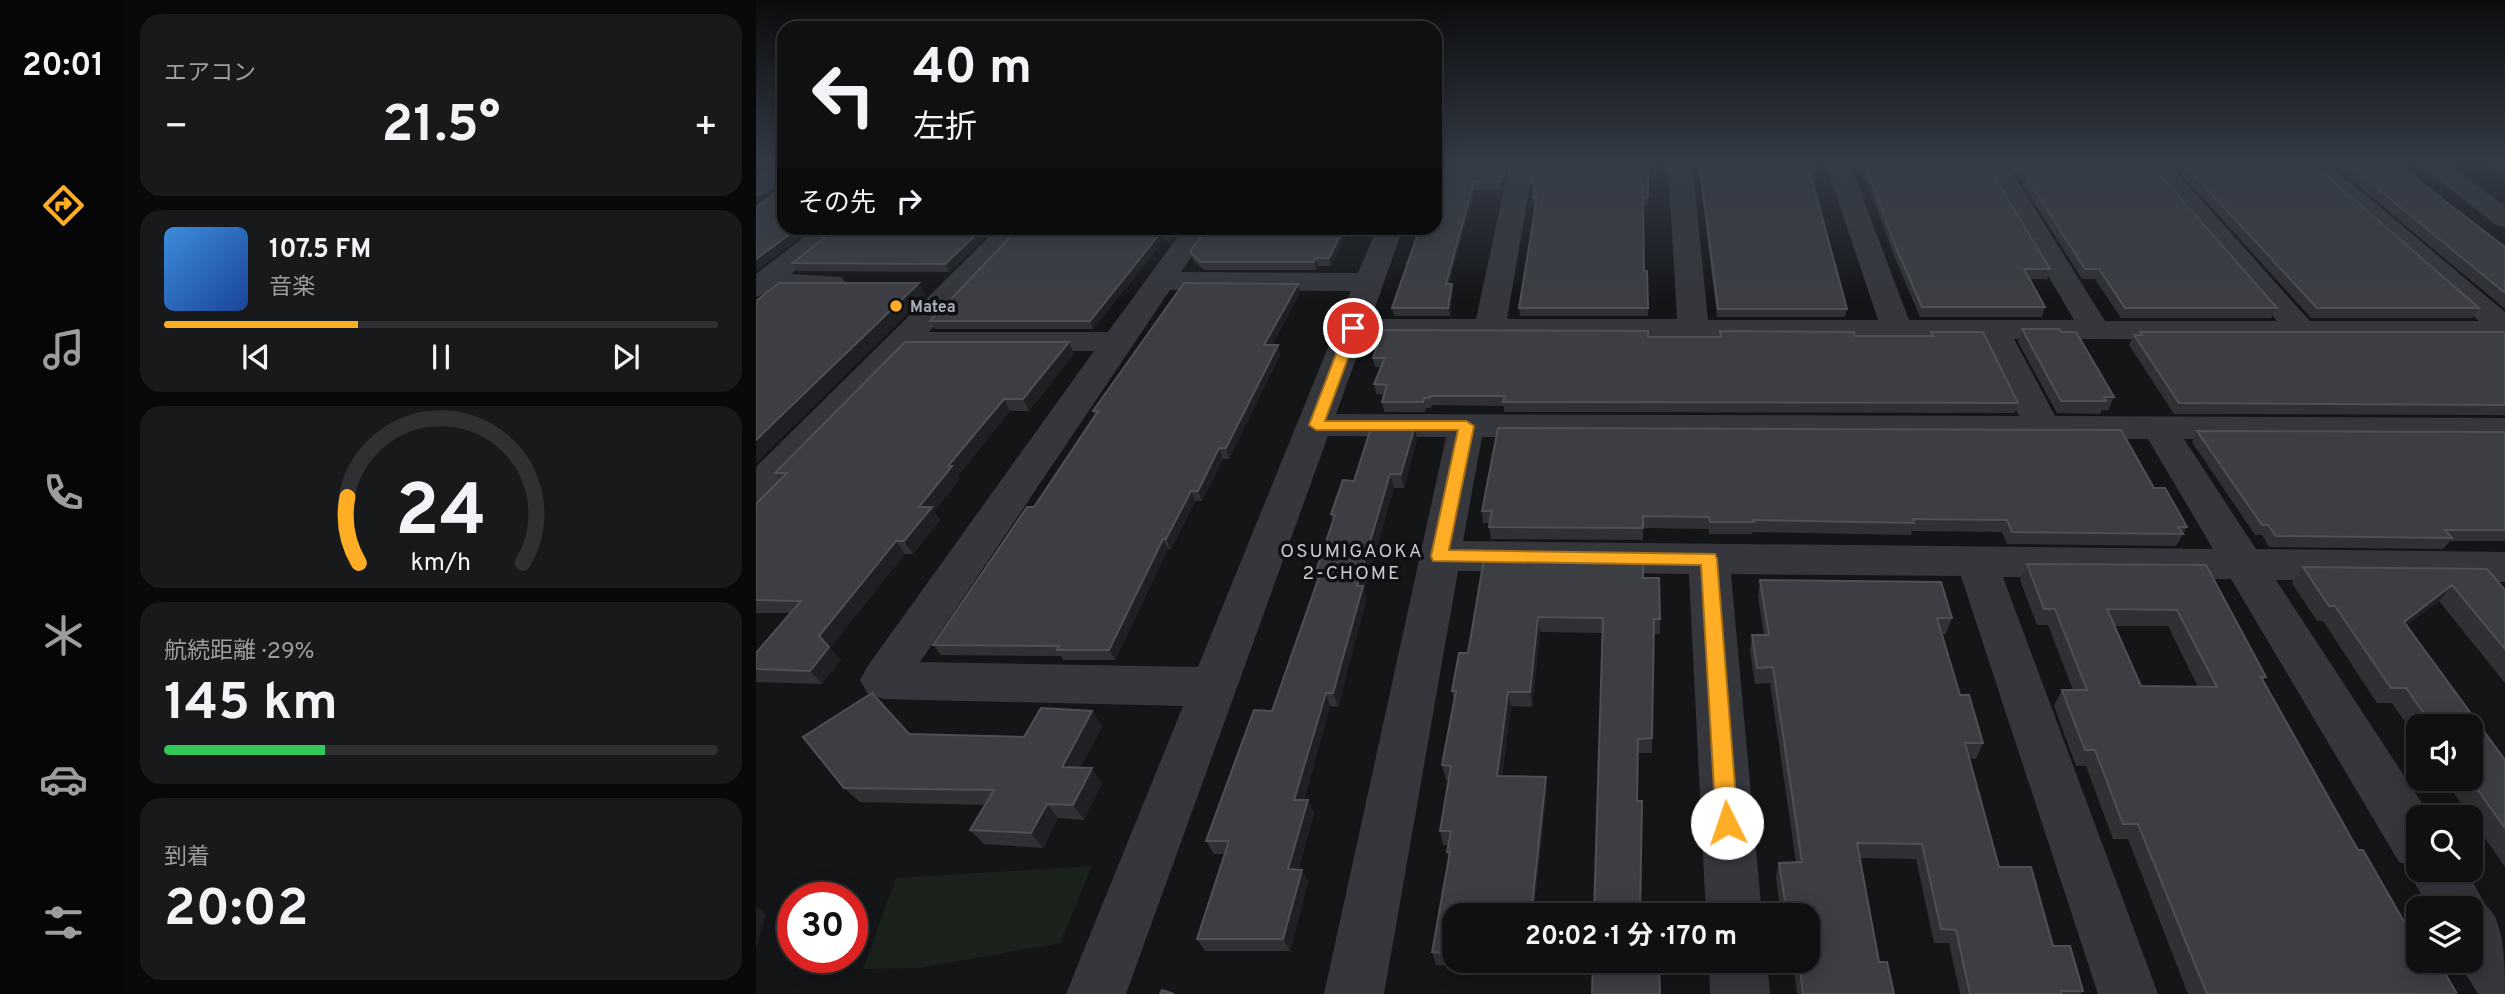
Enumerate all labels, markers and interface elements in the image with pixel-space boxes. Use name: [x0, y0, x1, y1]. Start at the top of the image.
text: 40 m: [913, 39, 1032, 101]
text: 20:01: [22, 47, 104, 87]
icon: left: [798, 49, 889, 140]
text: エアコン: [164, 60, 256, 89]
text: 21.5°: [382, 94, 500, 160]
text: −: [164, 104, 189, 153]
text: +: [693, 104, 718, 153]
text: 左折: [913, 109, 977, 149]
icon: directions: [39, 181, 88, 230]
icon: right: [890, 182, 928, 220]
text: その先: [798, 188, 876, 221]
text: 107.5 FM: [269, 234, 371, 267]
text: 音楽: [269, 274, 315, 303]
marker: Matea: [888, 298, 904, 314]
place label: Matea: [910, 298, 956, 318]
pin: [1323, 298, 1383, 358]
icon: arrive: [1334, 309, 1372, 347]
icon: music: [39, 325, 88, 374]
icon: previous: [237, 338, 275, 376]
icon: pause: [422, 338, 460, 376]
icon: next: [607, 338, 645, 376]
icon: phone: [39, 468, 88, 517]
text: 24: [395, 469, 487, 561]
district label: OSUMIGAOKA 2-CHOME: [1280, 540, 1424, 586]
text: km/h: [411, 548, 471, 580]
icon: climate: [39, 611, 88, 660]
text: 航続距離 · 29%: [164, 638, 315, 667]
text: 145 km: [164, 672, 338, 738]
map controls: [2406, 714, 2483, 973]
button: sound: [2406, 714, 2483, 791]
icon: car: [39, 755, 88, 804]
position arrow: [1690, 786, 1764, 860]
button: search: [2406, 805, 2483, 882]
text: 到着: [164, 844, 210, 873]
text: 20:02: [164, 878, 309, 944]
speed limit sign: 30: [777, 882, 868, 973]
button: layers: [2406, 896, 2483, 973]
icon: filters: [39, 898, 88, 947]
text: 20:02 · 1 分 · 170 m: [1525, 921, 1737, 954]

